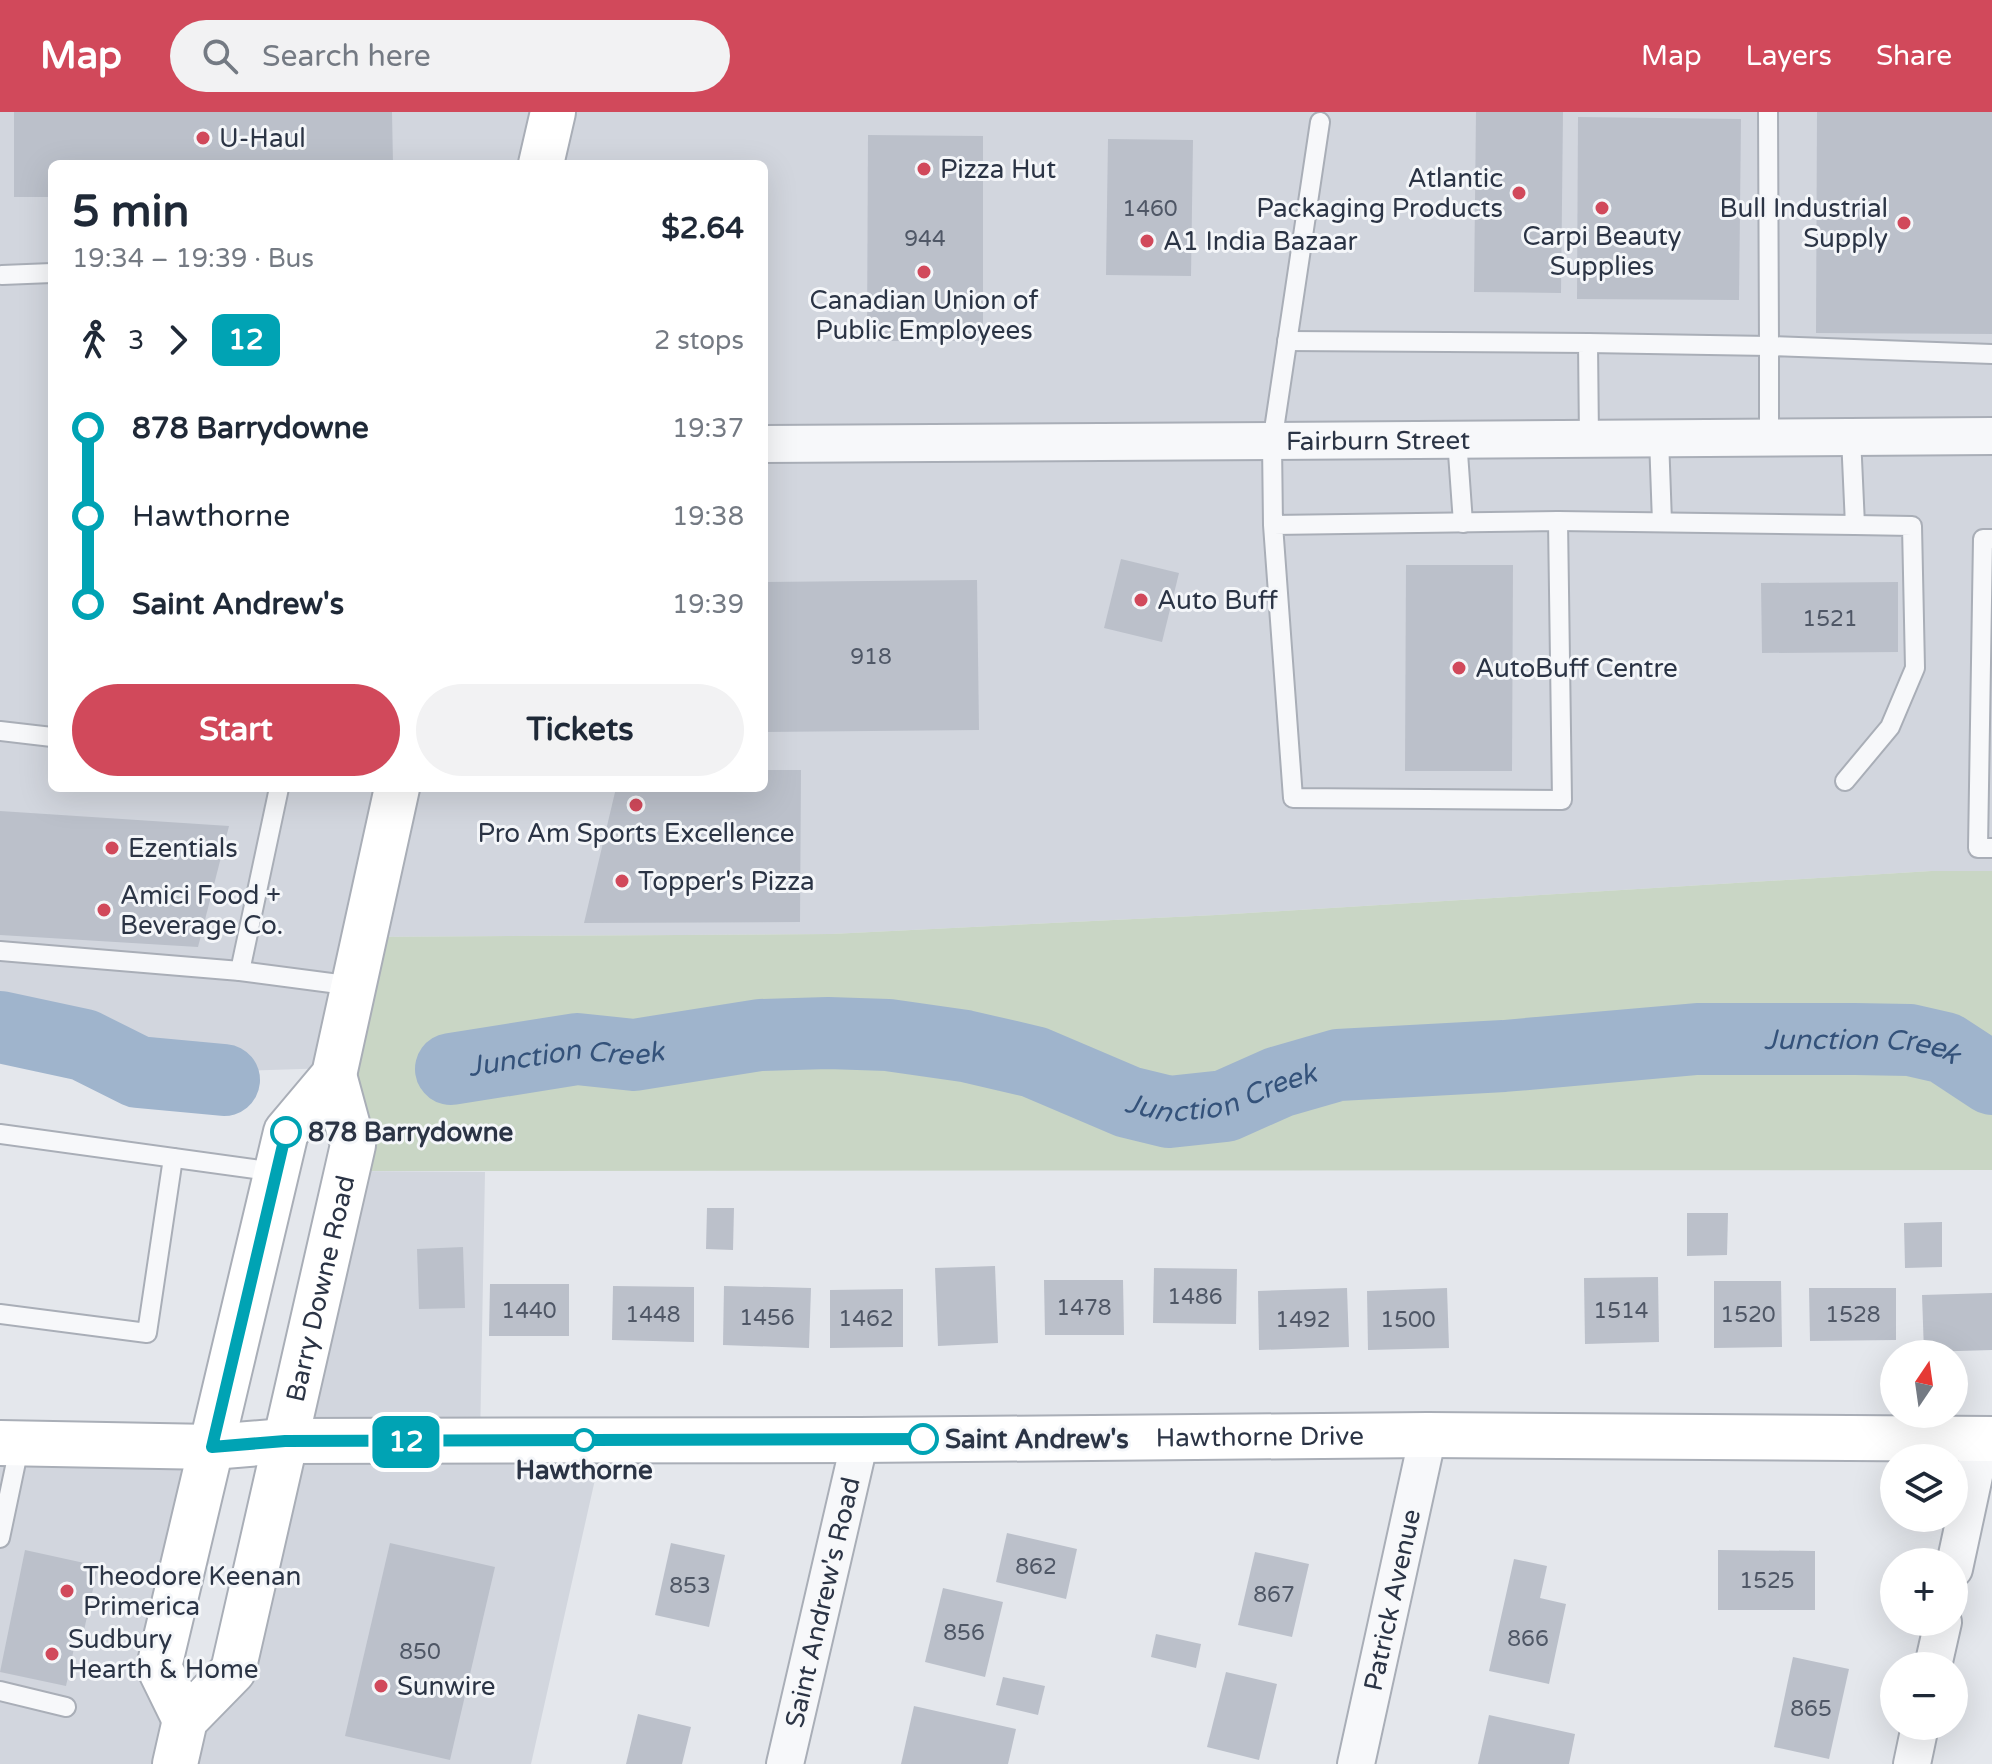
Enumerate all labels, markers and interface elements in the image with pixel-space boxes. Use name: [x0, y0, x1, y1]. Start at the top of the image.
search box: [170, 20, 730, 92]
text: Map: [40, 33, 122, 79]
icon: search: [198, 34, 242, 78]
text: Search here: [262, 38, 431, 75]
text: Map: [1641, 39, 1702, 73]
text: Layers: [1746, 39, 1832, 73]
text: Share: [1876, 39, 1952, 73]
place label: U-Haul: [219, 123, 306, 154]
marker: U-Haul: [194, 129, 212, 147]
place label: Pizza Hut: [940, 154, 1056, 185]
marker: Pizza Hut: [915, 160, 933, 178]
place label: Atlantic Packaging Products: [1256, 163, 1503, 224]
marker: Atlantic Packaging Products: [1510, 184, 1528, 202]
text: 5 min: [72, 186, 189, 239]
place label: Bull Industrial Supply: [1720, 193, 1888, 254]
house number: 1460: [1122, 196, 1178, 222]
marker: Carpi Beauty Supplies: [1593, 199, 1611, 217]
text: $2.64: [661, 210, 744, 247]
marker: Bull Industrial Supply: [1895, 214, 1913, 232]
place label: Carpi Beauty Supplies: [1523, 221, 1682, 282]
house number: 944: [904, 226, 946, 252]
place label: A1 India Bazaar: [1163, 226, 1358, 257]
marker: A1 India Bazaar: [1138, 232, 1156, 250]
text: 19:34 – 19:39 · Bus: [72, 243, 314, 274]
marker: Canadian Union of Public Employees: [915, 263, 933, 281]
place label: Canadian Union of Public Employees: [810, 285, 1038, 346]
icon: walk: [72, 318, 116, 362]
icon: forward: [156, 318, 200, 362]
text: 12: [228, 323, 264, 357]
text: 3: [128, 325, 144, 356]
text: 2 stops: [654, 325, 744, 356]
text: 878 Barrydowne: [132, 410, 369, 447]
text: 19:37: [672, 413, 744, 444]
street label: Fairburn Street: [1286, 425, 1470, 457]
text: Hawthorne: [132, 498, 290, 535]
text: 19:38: [672, 501, 744, 532]
place label: Auto Buff: [1157, 585, 1279, 616]
text: Saint Andrew's: [132, 586, 344, 623]
text: 19:39: [672, 589, 744, 620]
marker: Auto Buff: [1132, 591, 1150, 609]
house number: 1521: [1802, 606, 1858, 632]
house number: 918: [850, 644, 892, 670]
place label: AutoBuff Centre: [1475, 653, 1678, 684]
marker: AutoBuff Centre: [1450, 659, 1468, 677]
button: Start: [72, 684, 400, 776]
button: Tickets: [416, 684, 744, 776]
marker: Pro Am Sports Excellence: [627, 796, 645, 814]
place label: Pro Am Sports Excellence: [477, 818, 795, 849]
place label: Ezentials: [128, 833, 238, 864]
marker: Ezentials: [103, 839, 121, 857]
place label: Topper's Pizza: [638, 866, 815, 897]
marker: Topper's Pizza: [613, 872, 631, 890]
place label: Amici Food + Beverage Co.: [120, 880, 283, 941]
marker: Amici Food + Beverage Co.: [95, 901, 113, 919]
water label: Junction Creek: [1764, 1023, 1968, 1073]
water label: Junction Creek: [465, 1033, 668, 1084]
water label: Junction Creek: [1122, 1056, 1322, 1130]
marker: 878 Barrydowne: [271, 1117, 301, 1147]
place label: 878 Barrydowne: [308, 1117, 514, 1148]
street label: Barry Downe Road: [280, 1172, 362, 1405]
house number: 1486: [1167, 1284, 1223, 1310]
house number: 1478: [1056, 1295, 1112, 1321]
house number: 1440: [501, 1298, 557, 1324]
house number: 1514: [1593, 1298, 1649, 1324]
house number: 1448: [625, 1302, 681, 1328]
house number: 1520: [1720, 1302, 1776, 1328]
house number: 1528: [1825, 1302, 1881, 1328]
house number: 1456: [739, 1305, 795, 1331]
house number: 1462: [838, 1306, 894, 1332]
house number: 1492: [1275, 1307, 1331, 1333]
house number: 1500: [1380, 1307, 1436, 1333]
north arrow: [1880, 1340, 1968, 1428]
map controls: [1880, 1340, 1968, 1740]
line badge: 12: [370, 1416, 442, 1468]
street label: Hawthorne Drive: [1156, 1421, 1364, 1453]
marker: Saint Andrew's: [908, 1424, 938, 1454]
place label: Saint Andrew's: [945, 1424, 1129, 1455]
text: 12: [388, 1425, 424, 1459]
marker: Hawthorne: [573, 1429, 595, 1451]
button: layers: [1880, 1444, 1968, 1532]
place label: Hawthorne: [515, 1455, 653, 1486]
street label: Saint Andrew's Road: [779, 1474, 867, 1731]
street label: Patrick Avenue: [1357, 1506, 1427, 1694]
button: +: [1880, 1548, 1968, 1636]
house number: 862: [1015, 1554, 1057, 1580]
place label: Theodore Keenan Primerica: [83, 1561, 301, 1622]
house number: 1525: [1739, 1568, 1795, 1594]
house number: 853: [669, 1573, 711, 1599]
marker: Theodore Keenan Primerica: [58, 1582, 76, 1600]
house number: 867: [1253, 1582, 1295, 1608]
house number: 856: [943, 1620, 985, 1646]
place label: Sudbury Hearth & Home: [68, 1624, 259, 1685]
house number: 866: [1507, 1626, 1549, 1652]
house number: 850: [399, 1639, 441, 1665]
marker: Sudbury Hearth & Home: [43, 1645, 61, 1663]
button: −: [1880, 1652, 1968, 1740]
place label: Sunwire: [397, 1671, 496, 1702]
marker: Sunwire: [372, 1677, 390, 1695]
house number: 865: [1790, 1696, 1832, 1722]

